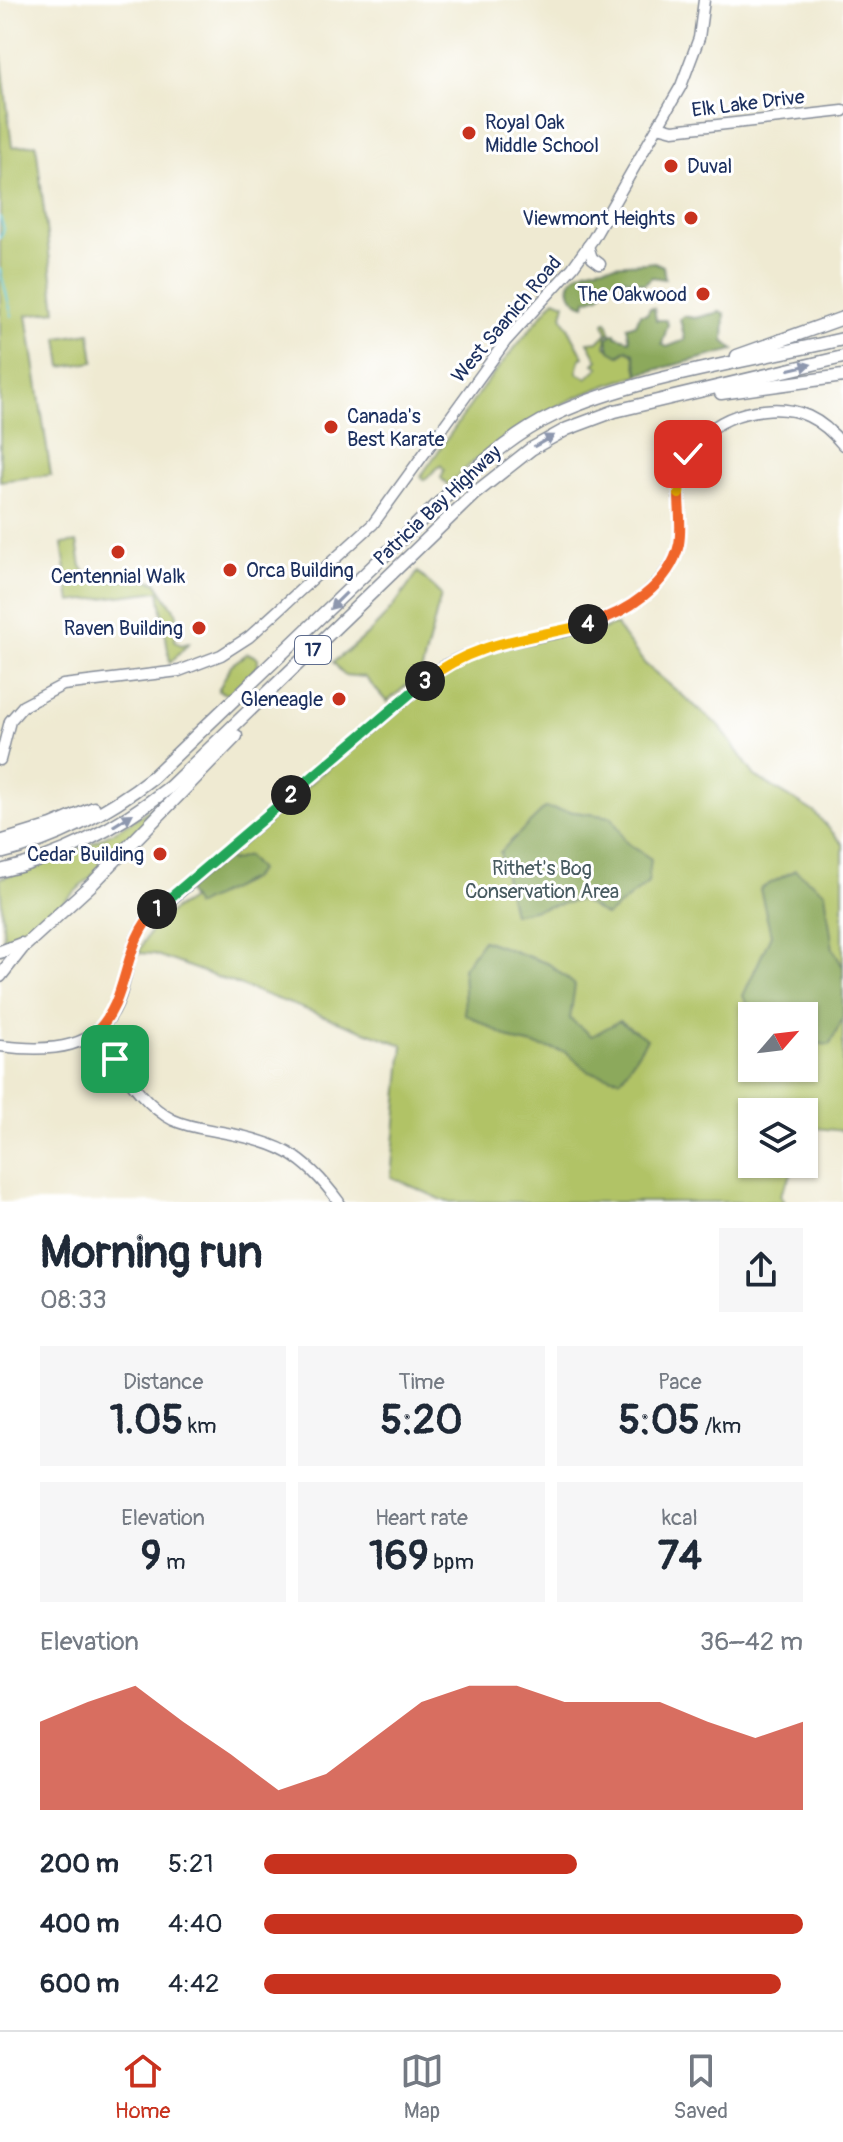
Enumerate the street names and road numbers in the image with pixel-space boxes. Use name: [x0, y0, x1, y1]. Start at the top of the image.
street label: Elk Lake Drive: [690, 84, 806, 123]
street label: West Saanich Road: [446, 251, 567, 388]
street label: Patricia Bay Highway: [368, 439, 507, 571]
road number: 17: [295, 636, 331, 664]

